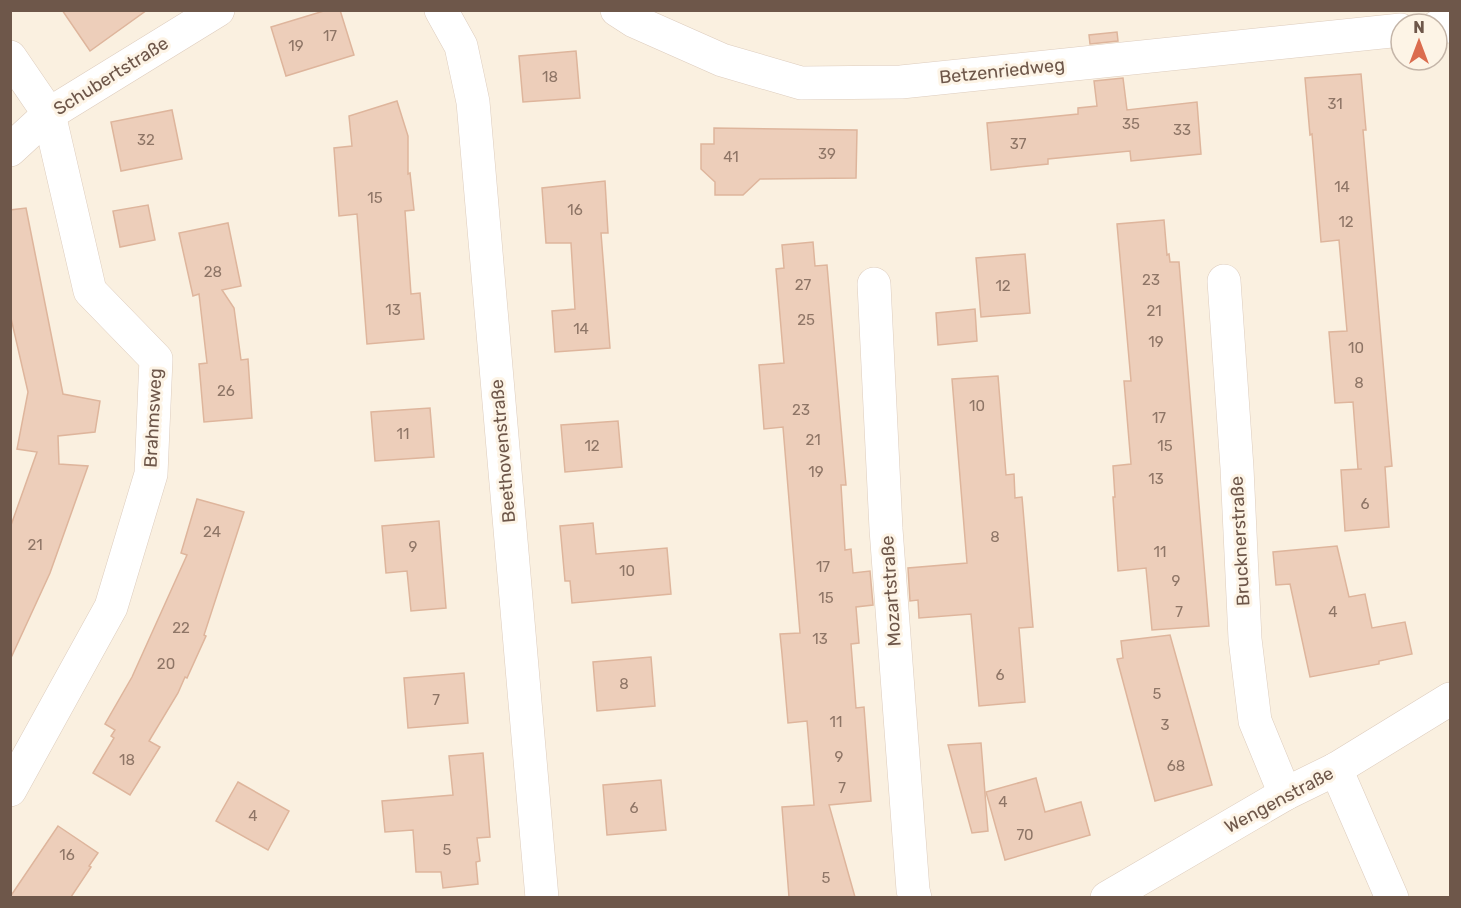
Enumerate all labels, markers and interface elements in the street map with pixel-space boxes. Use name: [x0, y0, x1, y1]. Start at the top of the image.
north arrow: [1389, 12, 1449, 72]
text: N: [1413, 18, 1425, 37]
house number: 17: [323, 27, 337, 45]
street label: Schubertstraße: [50, 32, 172, 120]
house number: 19: [288, 37, 304, 55]
street label: Betzenriedweg: [938, 53, 1066, 89]
house number: 18: [542, 68, 558, 86]
house number: 31: [1327, 95, 1343, 113]
house number: 35: [1122, 115, 1140, 133]
house number: 33: [1173, 121, 1191, 139]
house number: 32: [137, 131, 155, 149]
house number: 37: [1010, 135, 1027, 153]
house number: 39: [818, 145, 836, 163]
house number: 41: [723, 148, 739, 166]
house number: 14: [1334, 178, 1350, 196]
house number: 15: [367, 189, 383, 207]
house number: 16: [567, 201, 583, 219]
house number: 12: [1338, 213, 1354, 231]
house number: 28: [204, 263, 222, 281]
house number: 23: [1142, 271, 1160, 289]
house number: 27: [795, 276, 812, 294]
house number: 12: [995, 277, 1011, 295]
house number: 13: [385, 301, 401, 319]
house number: 21: [1146, 302, 1162, 320]
house number: 25: [797, 311, 815, 329]
house number: 14: [573, 320, 589, 338]
house number: 19: [1148, 333, 1164, 351]
house number: 10: [1348, 339, 1364, 357]
street label: Brahmsweg: [139, 368, 167, 468]
house number: 8: [1354, 374, 1364, 392]
street label: Beethovenstraße: [486, 378, 520, 524]
house number: 26: [217, 382, 235, 400]
house number: 10: [969, 397, 985, 415]
house number: 23: [792, 401, 810, 419]
house number: 17: [1152, 409, 1166, 427]
house number: 11: [397, 425, 409, 443]
house number: 21: [805, 431, 821, 449]
house number: 12: [584, 437, 600, 455]
house number: 15: [1157, 437, 1173, 455]
house number: 19: [808, 463, 824, 481]
house number: 13: [1148, 470, 1164, 488]
street label: Brucknerstraße: [1226, 475, 1254, 607]
house number: 6: [1360, 495, 1370, 513]
house number: 24: [203, 523, 221, 541]
house number: 8: [990, 528, 1000, 546]
street label: Mozartstraße: [876, 535, 906, 647]
house number: 21: [27, 536, 43, 554]
house number: 9: [409, 538, 418, 556]
house number: 11: [1154, 543, 1166, 561]
house number: 17: [816, 558, 830, 576]
house number: 10: [619, 562, 635, 580]
house number: 9: [1172, 572, 1181, 590]
house number: 15: [818, 589, 834, 607]
house number: 7: [1175, 603, 1183, 621]
house number: 4: [1328, 603, 1338, 621]
house number: 22: [172, 619, 190, 637]
house number: 13: [812, 630, 828, 648]
house number: 20: [157, 655, 175, 673]
house number: 6: [995, 666, 1005, 684]
house number: 8: [619, 675, 629, 693]
house number: 5: [1153, 685, 1162, 703]
house number: 7: [432, 691, 440, 709]
house number: 11: [830, 713, 842, 731]
house number: 3: [1160, 716, 1170, 734]
house number: 9: [835, 748, 844, 766]
house number: 18: [119, 751, 135, 769]
house number: 68: [1167, 757, 1185, 775]
street label: Wengenstraße: [1221, 762, 1337, 838]
house number: 7: [838, 779, 846, 797]
house number: 4: [998, 793, 1008, 811]
house number: 6: [629, 799, 639, 817]
house number: 4: [248, 807, 258, 825]
house number: 70: [1016, 826, 1034, 844]
house number: 5: [443, 841, 452, 859]
house number: 16: [59, 846, 75, 864]
house number: 5: [822, 869, 831, 887]

